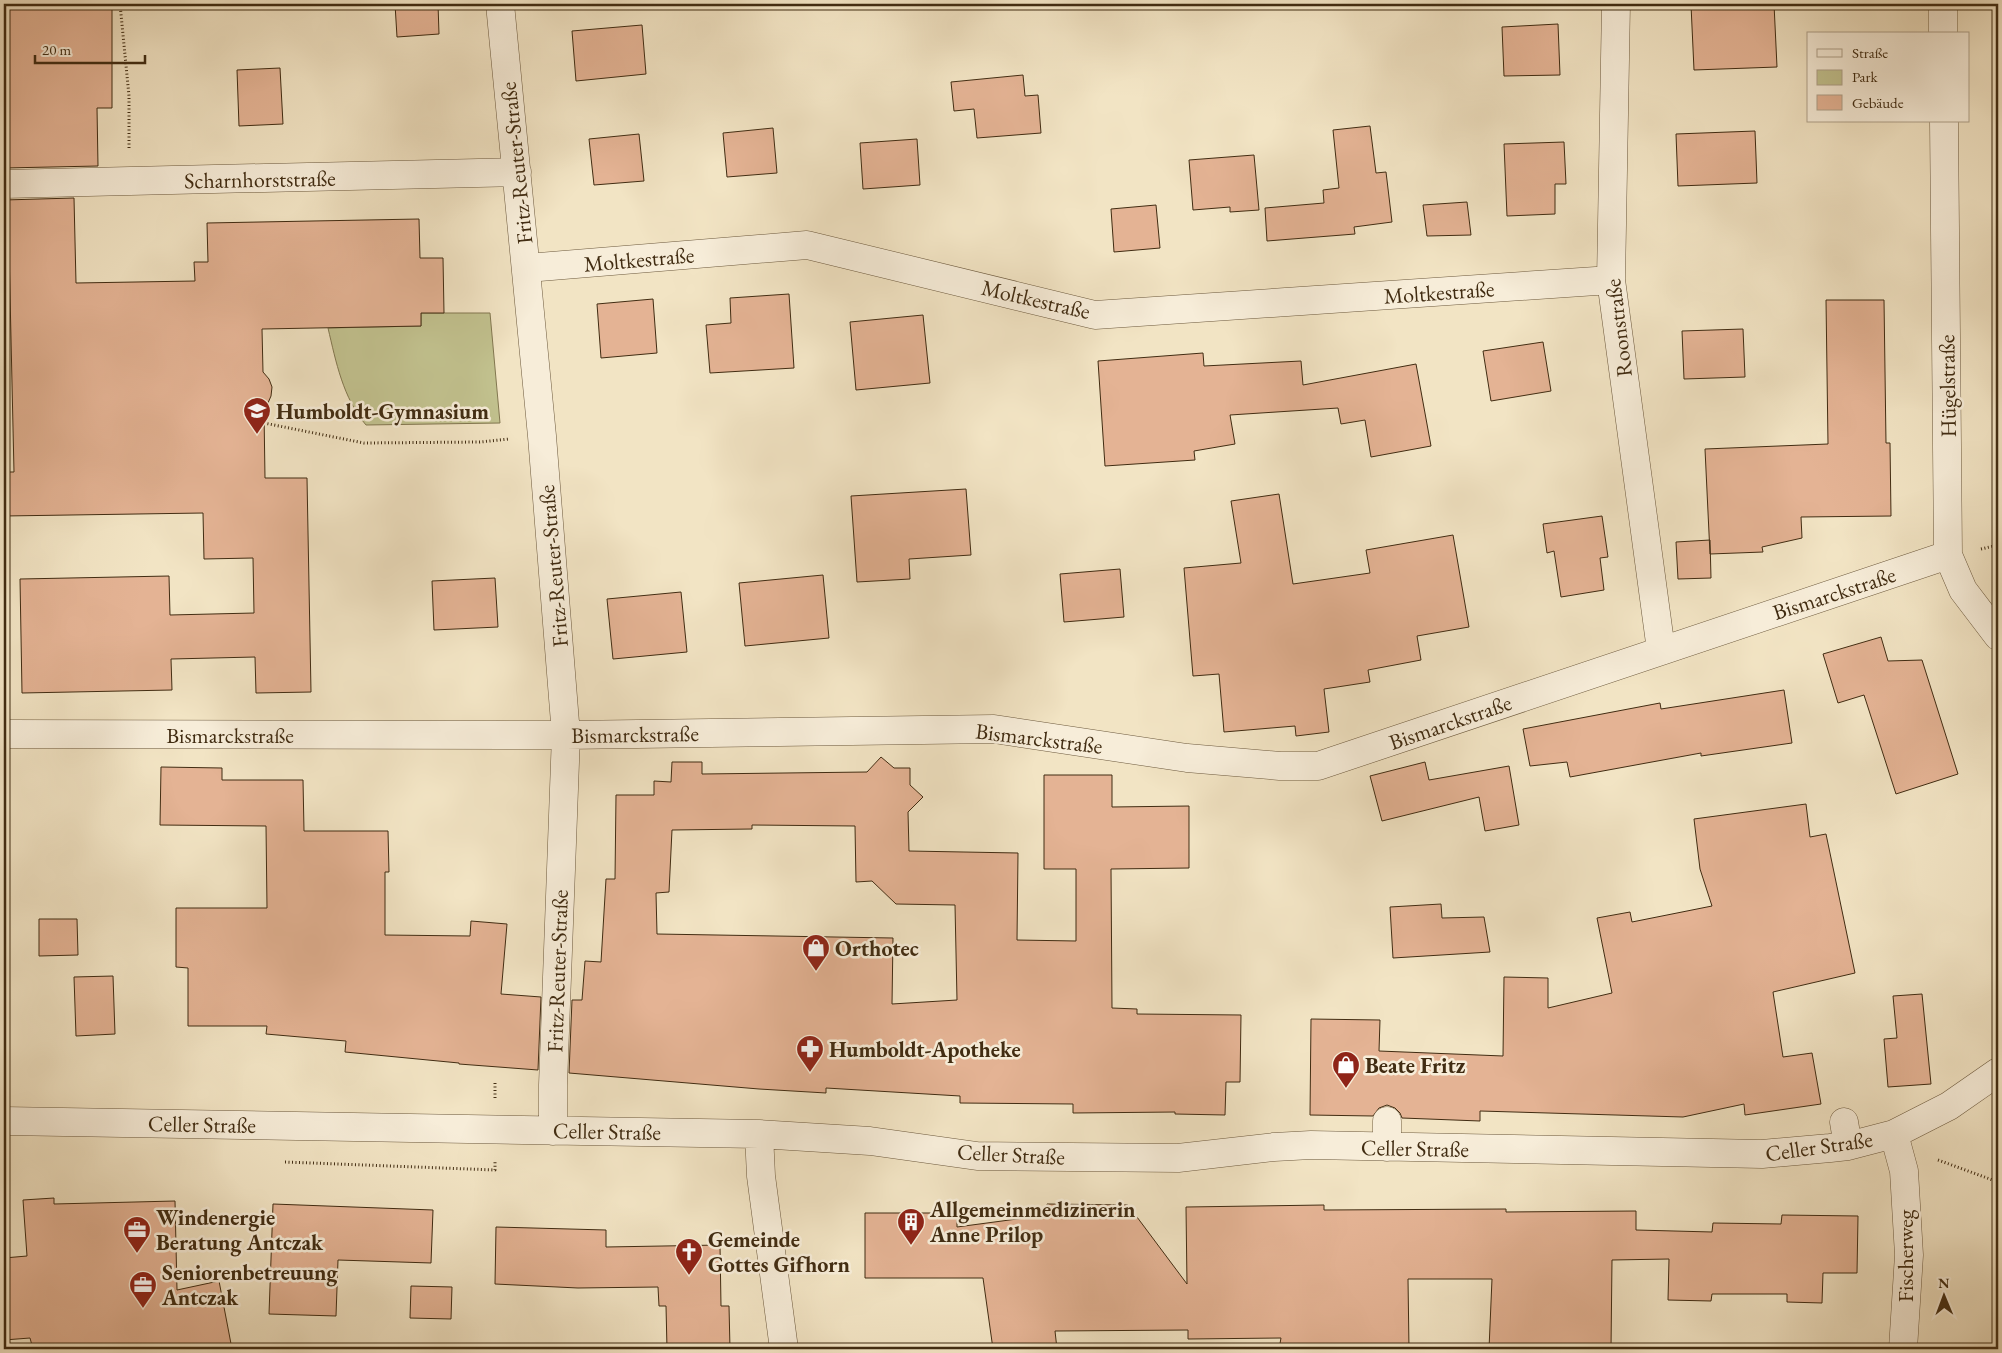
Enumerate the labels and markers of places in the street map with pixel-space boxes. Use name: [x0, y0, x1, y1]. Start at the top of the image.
school or university icon: Humboldt-Gymnasium: [242, 396, 272, 435]
place label: Humboldt-Gymnasium: [276, 397, 489, 426]
shop icon: Orthotec: [801, 933, 831, 972]
place label: Orthotec: [835, 934, 919, 963]
pharmacy icon: Humboldt-Apotheke: [795, 1034, 825, 1073]
place label: Humboldt-Apotheke: [829, 1035, 1021, 1064]
shop icon: Beate Fritz: [1331, 1050, 1361, 1089]
place label: Beate Fritz: [1365, 1051, 1466, 1080]
place label: Allgemeinmedizinerin Anne Prilop: [929, 1195, 1136, 1249]
place label: Windenergie Beratung Antczak: [156, 1203, 324, 1257]
building icon: Allgemeinmedizinerin Anne Prilop: [896, 1207, 926, 1246]
office icon: Windenergie Beratung Antczak: [122, 1215, 152, 1254]
place label: Gemeinde Gottes Gifhorn: [708, 1225, 850, 1279]
church icon: Gemeinde Gottes Gifhorn: [674, 1237, 704, 1276]
place label: Seniorenbetreuung Antczak: [161, 1258, 339, 1312]
office icon: Seniorenbetreuung Antczak: [128, 1270, 158, 1309]

